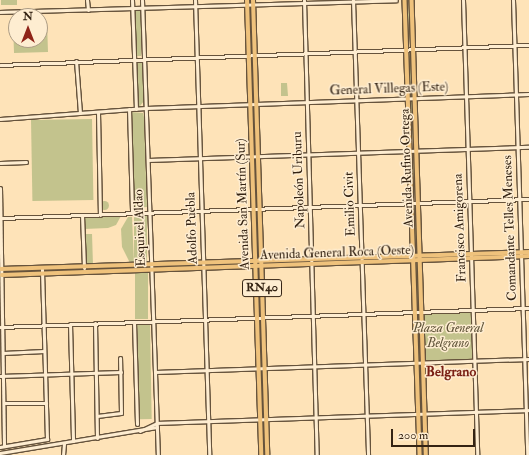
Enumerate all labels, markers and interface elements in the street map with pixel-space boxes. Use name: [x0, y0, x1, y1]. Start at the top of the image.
north arrow: [8, 8, 48, 48]
text: N: [23, 10, 33, 23]
street label: General Villegas (Este): [329, 79, 449, 99]
street label: Avenida Rufino Ortega: [397, 108, 417, 228]
street label: Napoleón Uriburu: [290, 131, 308, 229]
street label: Avenida San Martín (Sur): [233, 138, 253, 270]
street label: Comandante Telles Meneses: [500, 155, 520, 301]
street label: Emilio Civit: [341, 171, 359, 237]
street label: Francisco Amigorena: [450, 173, 470, 283]
street label: Esquivel Aldao: [131, 189, 149, 267]
street label: Adolfo Puebla: [183, 192, 201, 264]
street label: Avenida General Roca (Oeste): [260, 243, 414, 263]
road number: RN40: [242, 278, 282, 298]
park label: Plaza General Belgrano: [413, 321, 483, 352]
district label: Belgrano: [426, 364, 476, 380]
scale bar: [393, 421, 477, 447]
text: 200 m: [398, 428, 428, 443]

